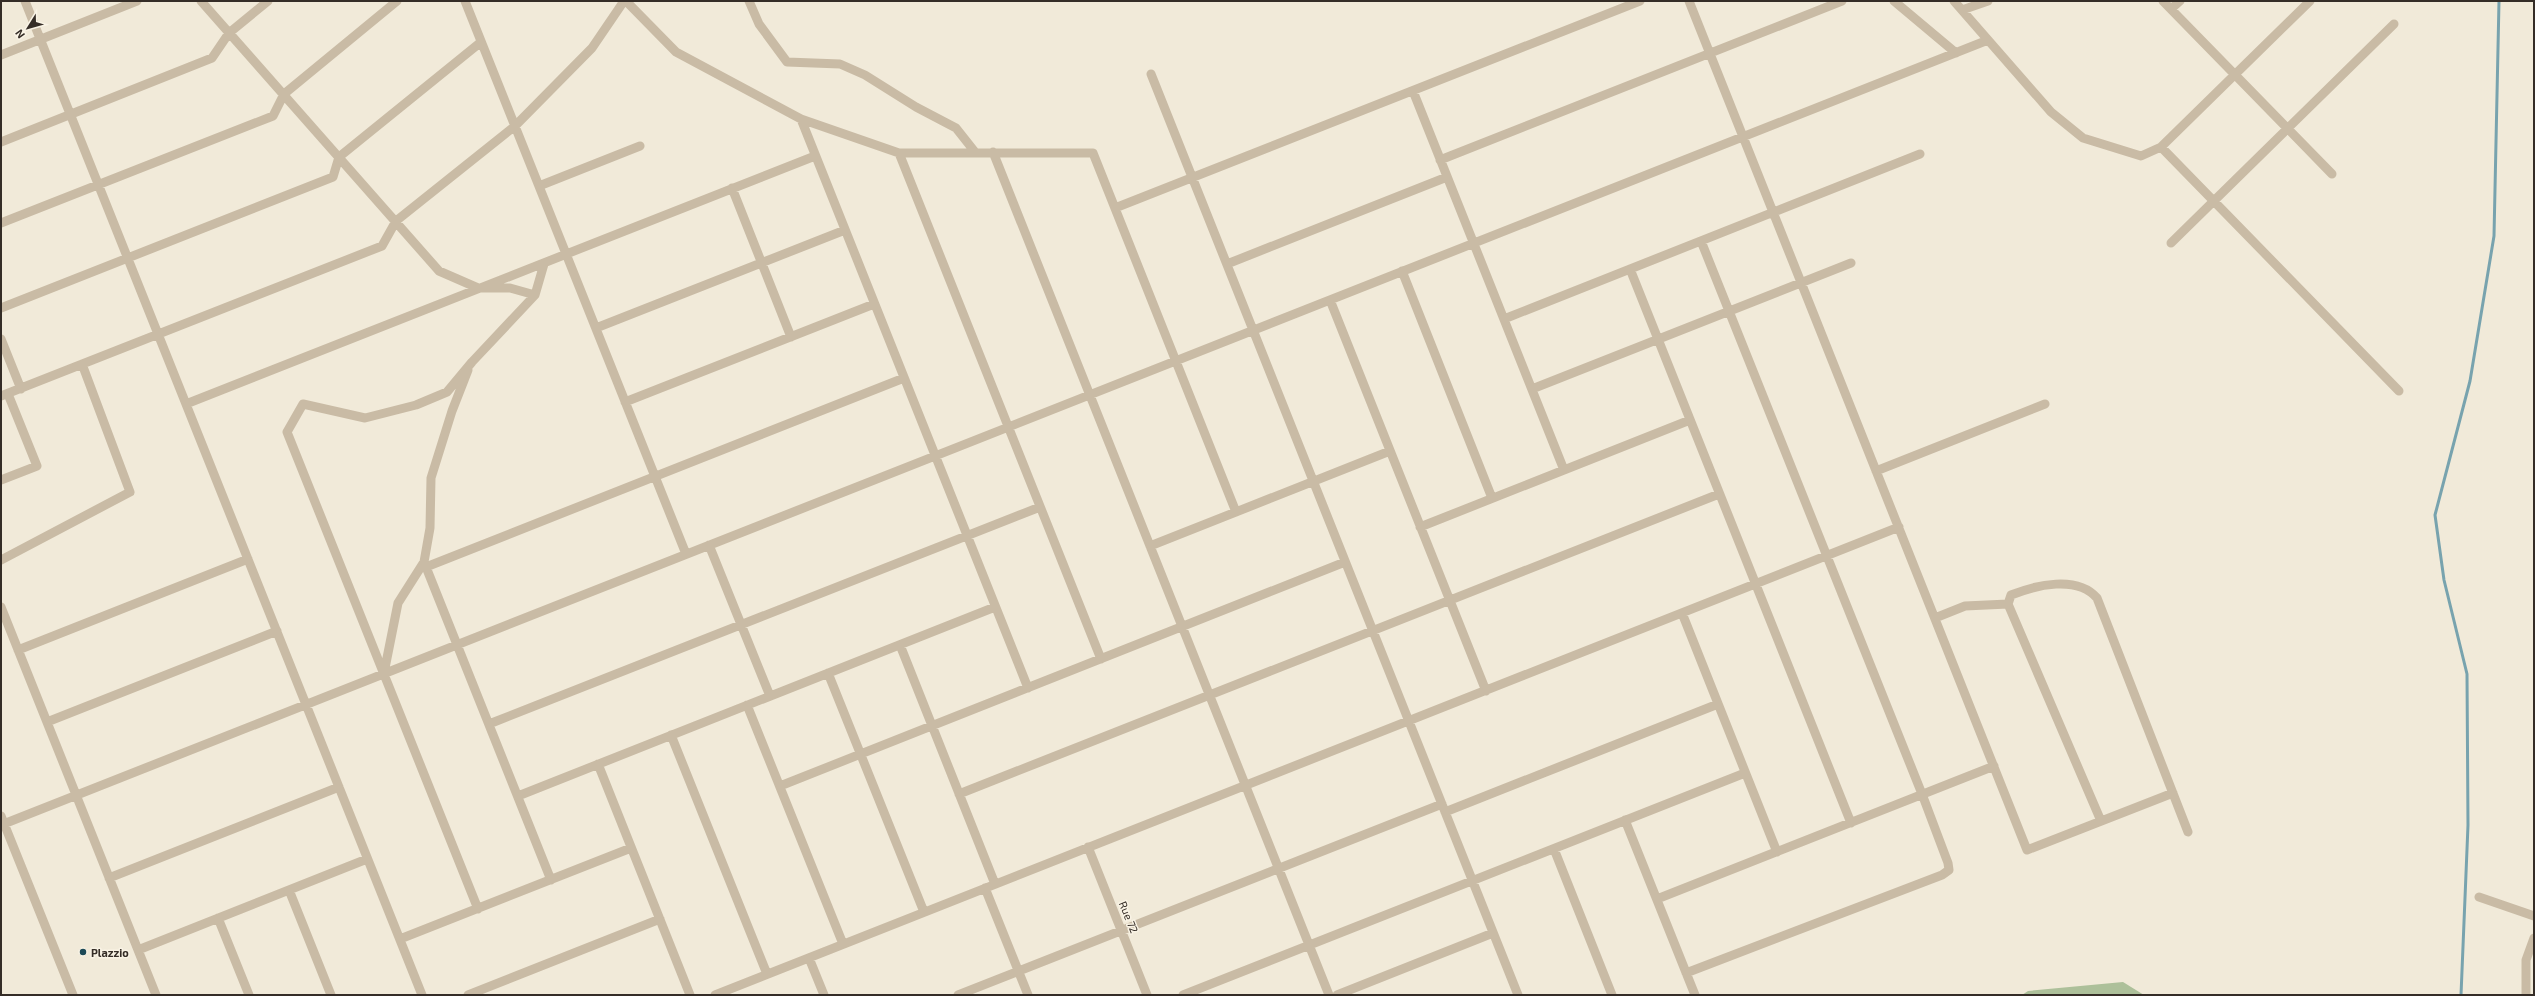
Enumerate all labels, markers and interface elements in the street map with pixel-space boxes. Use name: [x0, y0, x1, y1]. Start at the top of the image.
north arrow: [8, 8, 48, 48]
text: N: [12, 27, 27, 41]
street label: Rue 72: [1117, 899, 1141, 935]
place label: Plazzio: [91, 946, 129, 959]
marker: Plazzio: [78, 947, 88, 957]

